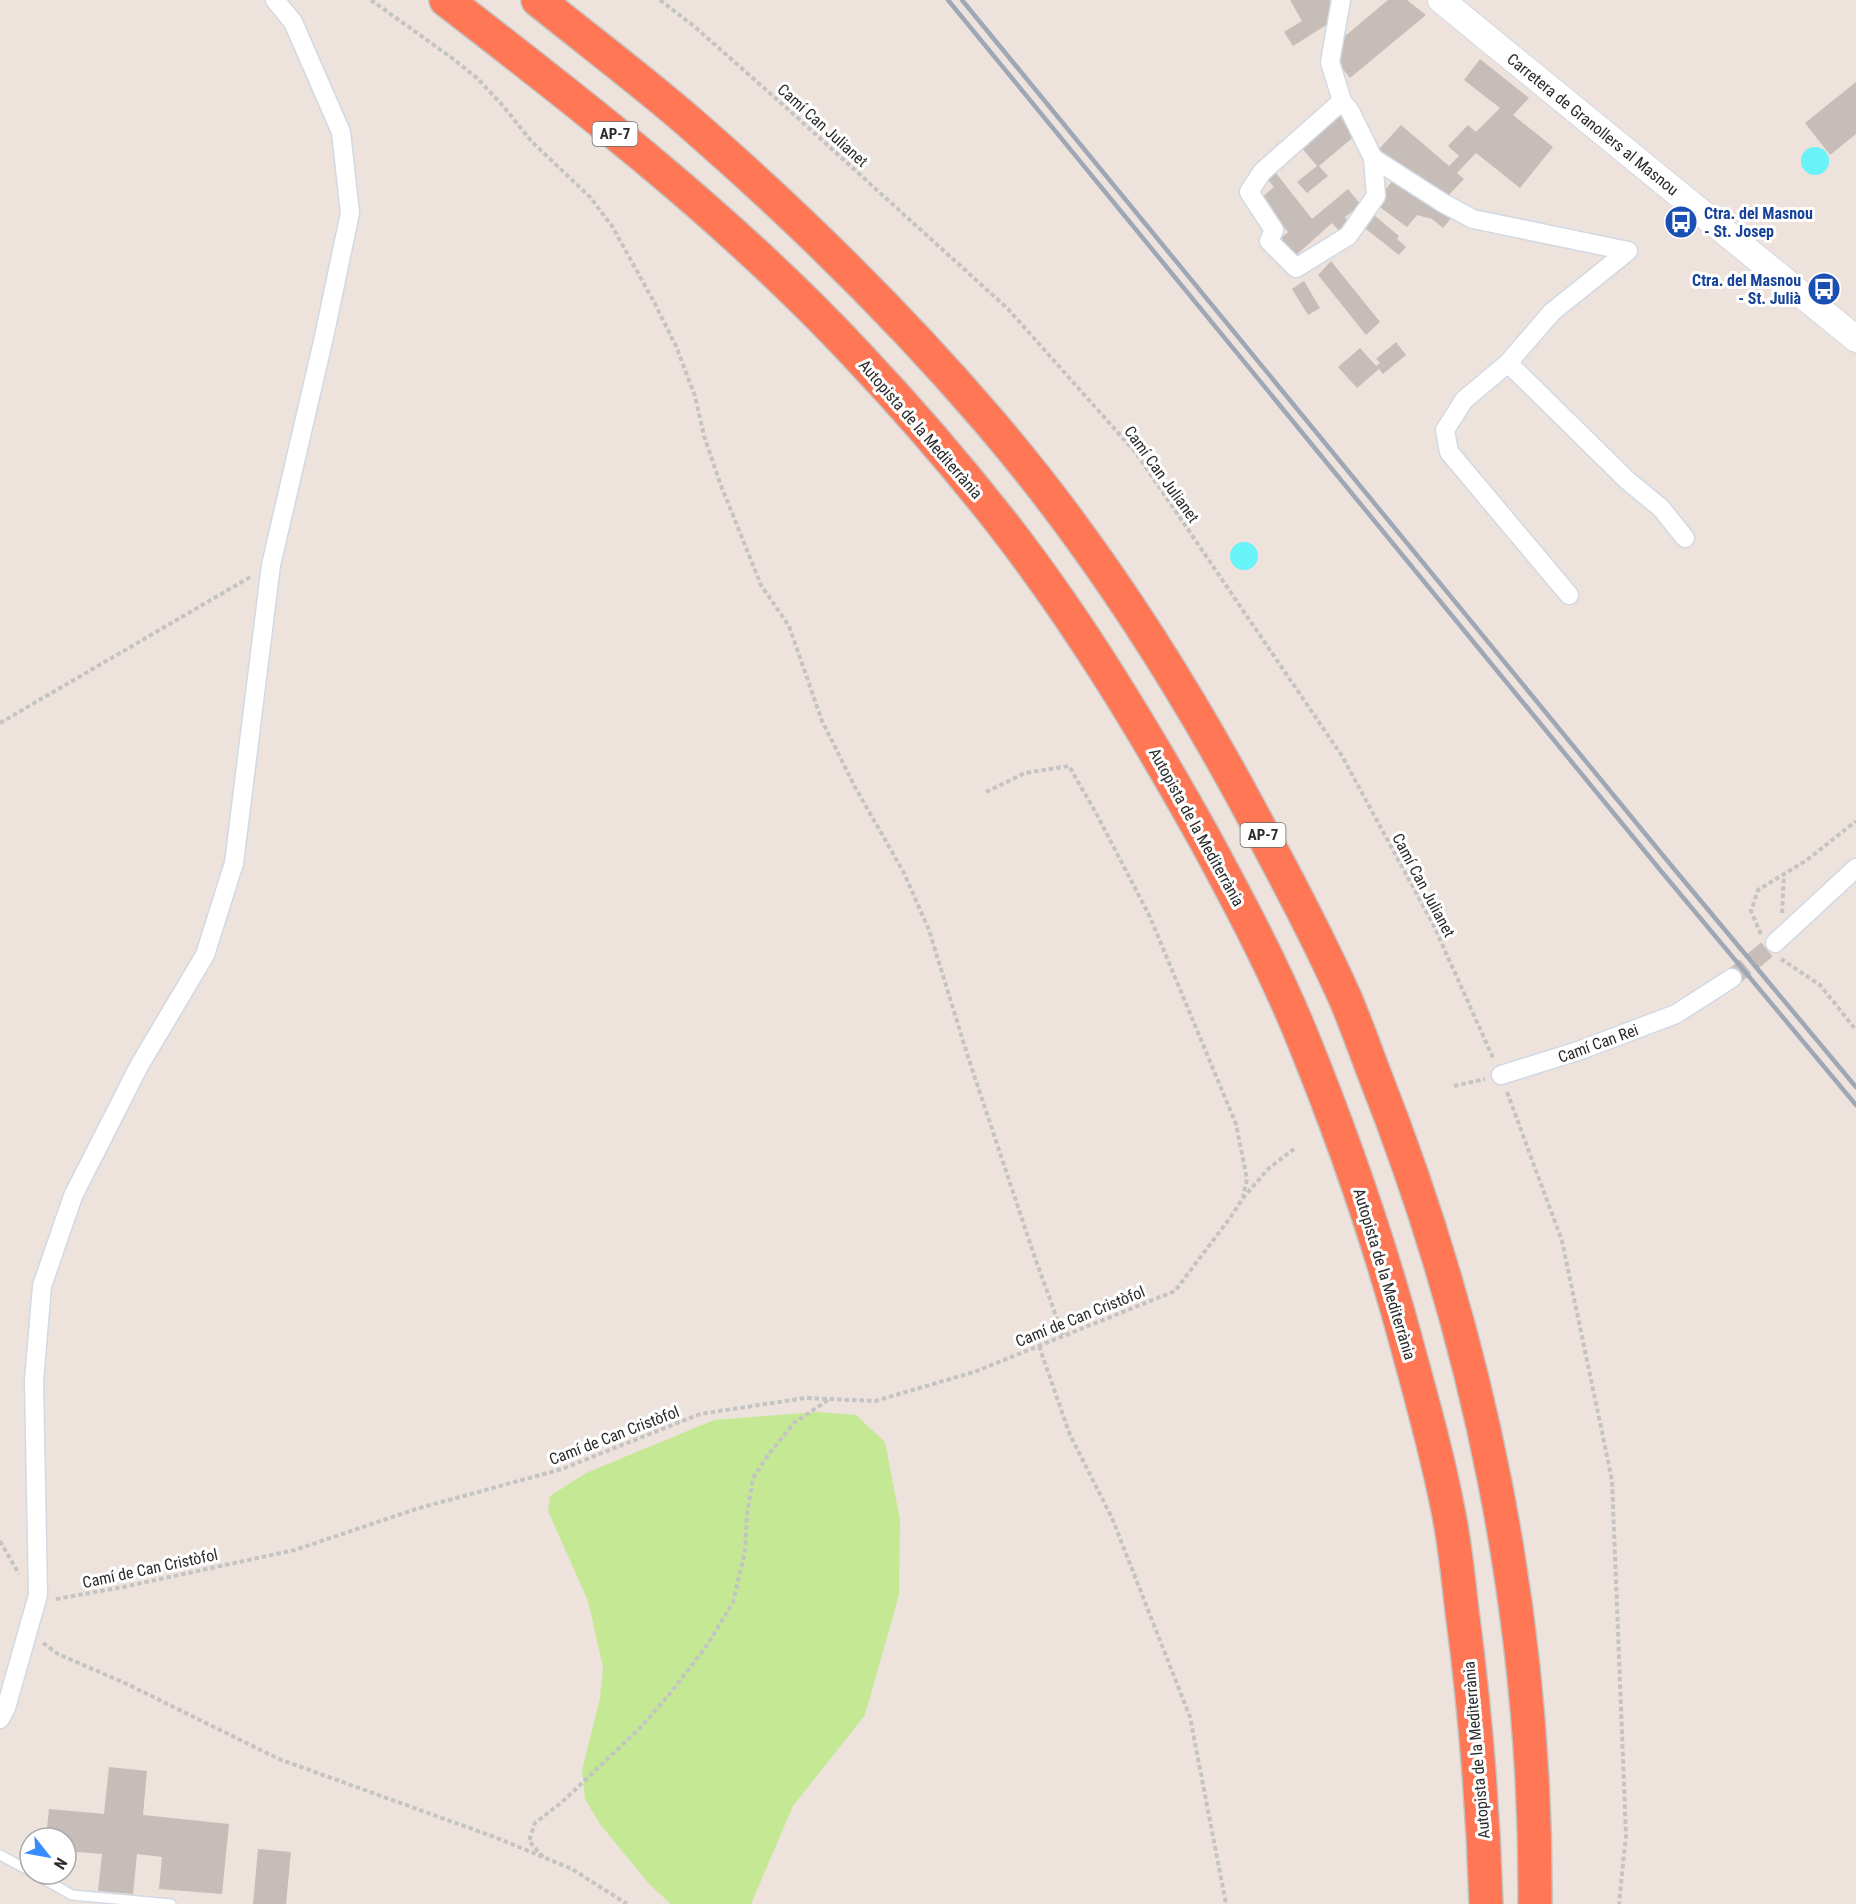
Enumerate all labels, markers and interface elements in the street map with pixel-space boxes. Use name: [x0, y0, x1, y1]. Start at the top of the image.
street label: Carretera de Granollers al Masnou: [1503, 49, 1682, 199]
street label: Camí Can Julianet: [774, 80, 872, 171]
road number: AP-7: [592, 122, 638, 146]
bus stop icon: Ctra. del Masnou - St. Josep: [1663, 204, 1699, 240]
place label: Ctra. del Masnou - St. Josep: [1704, 204, 1813, 241]
place label: Ctra. del Masnou - St. Julià: [1692, 271, 1801, 308]
bus stop icon: Ctra. del Masnou - St. Julià: [1806, 271, 1842, 307]
street label: Autopista de la Mediterrània: [855, 356, 986, 503]
street label: Camí Can Julianet: [1120, 422, 1203, 527]
street label: Autopista de la Mediterrània: [1145, 745, 1248, 910]
road number: AP-7: [1240, 823, 1286, 847]
street label: Camí Can Julianet: [1388, 830, 1459, 941]
street label: Camí Can Rei: [1555, 1020, 1641, 1067]
street label: Autopista de la Mediterrània: [1349, 1186, 1420, 1362]
street label: Camí de Can Cristòfol: [1013, 1282, 1148, 1351]
street label: Camí de Can Cristòfol: [546, 1402, 682, 1469]
street label: Camí de Can Cristòfol: [81, 1545, 219, 1592]
street label: Autopista de la Mediterrània: [1459, 1660, 1494, 1840]
north arrow: [18, 1826, 78, 1886]
text: N: [50, 1854, 71, 1873]

